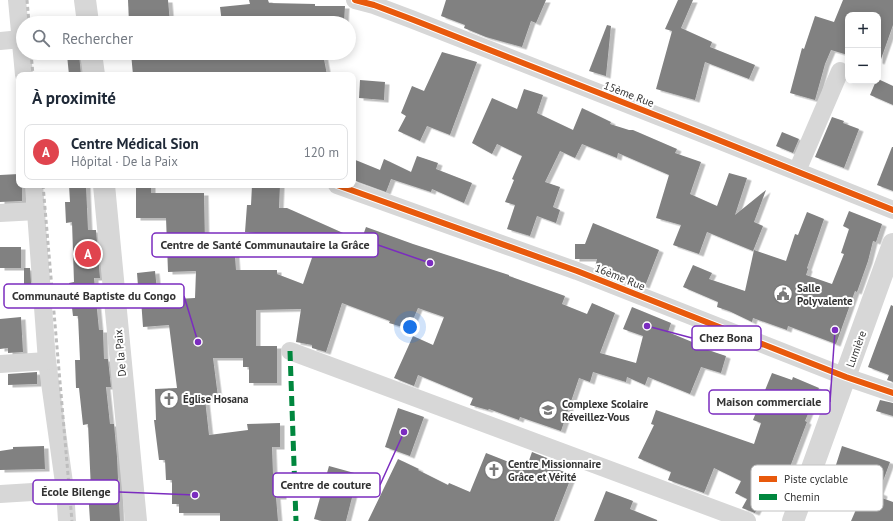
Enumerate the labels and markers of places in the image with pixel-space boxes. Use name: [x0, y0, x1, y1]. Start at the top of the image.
callout: Centre de Santé Communautaire la Grâce: [152, 233, 378, 257]
pin: A: [75, 239, 101, 269]
place label: Salle Polyvalente: [797, 281, 853, 308]
public building icon: Salle Polyvalente: [772, 283, 794, 305]
callout: Communauté Baptiste du Congo: [4, 284, 184, 308]
callout: Chez Bona: [692, 326, 761, 350]
church icon: Église Hosana: [158, 388, 180, 410]
callout: Maison commerciale: [709, 390, 830, 414]
place label: Église Hosana: [183, 392, 248, 406]
place label: Complexe Scolaire Réveillez-Vous: [562, 397, 649, 424]
school or university icon: Complexe Scolaire Réveillez-Vous: [537, 399, 559, 421]
place label: Centre Missionnaire Grâce et Vérité: [508, 457, 602, 484]
church icon: Centre Missionnaire Grâce et Vérité: [483, 459, 505, 481]
callout: Centre de couture: [273, 473, 380, 497]
callout: École Bilenge: [33, 480, 119, 504]

